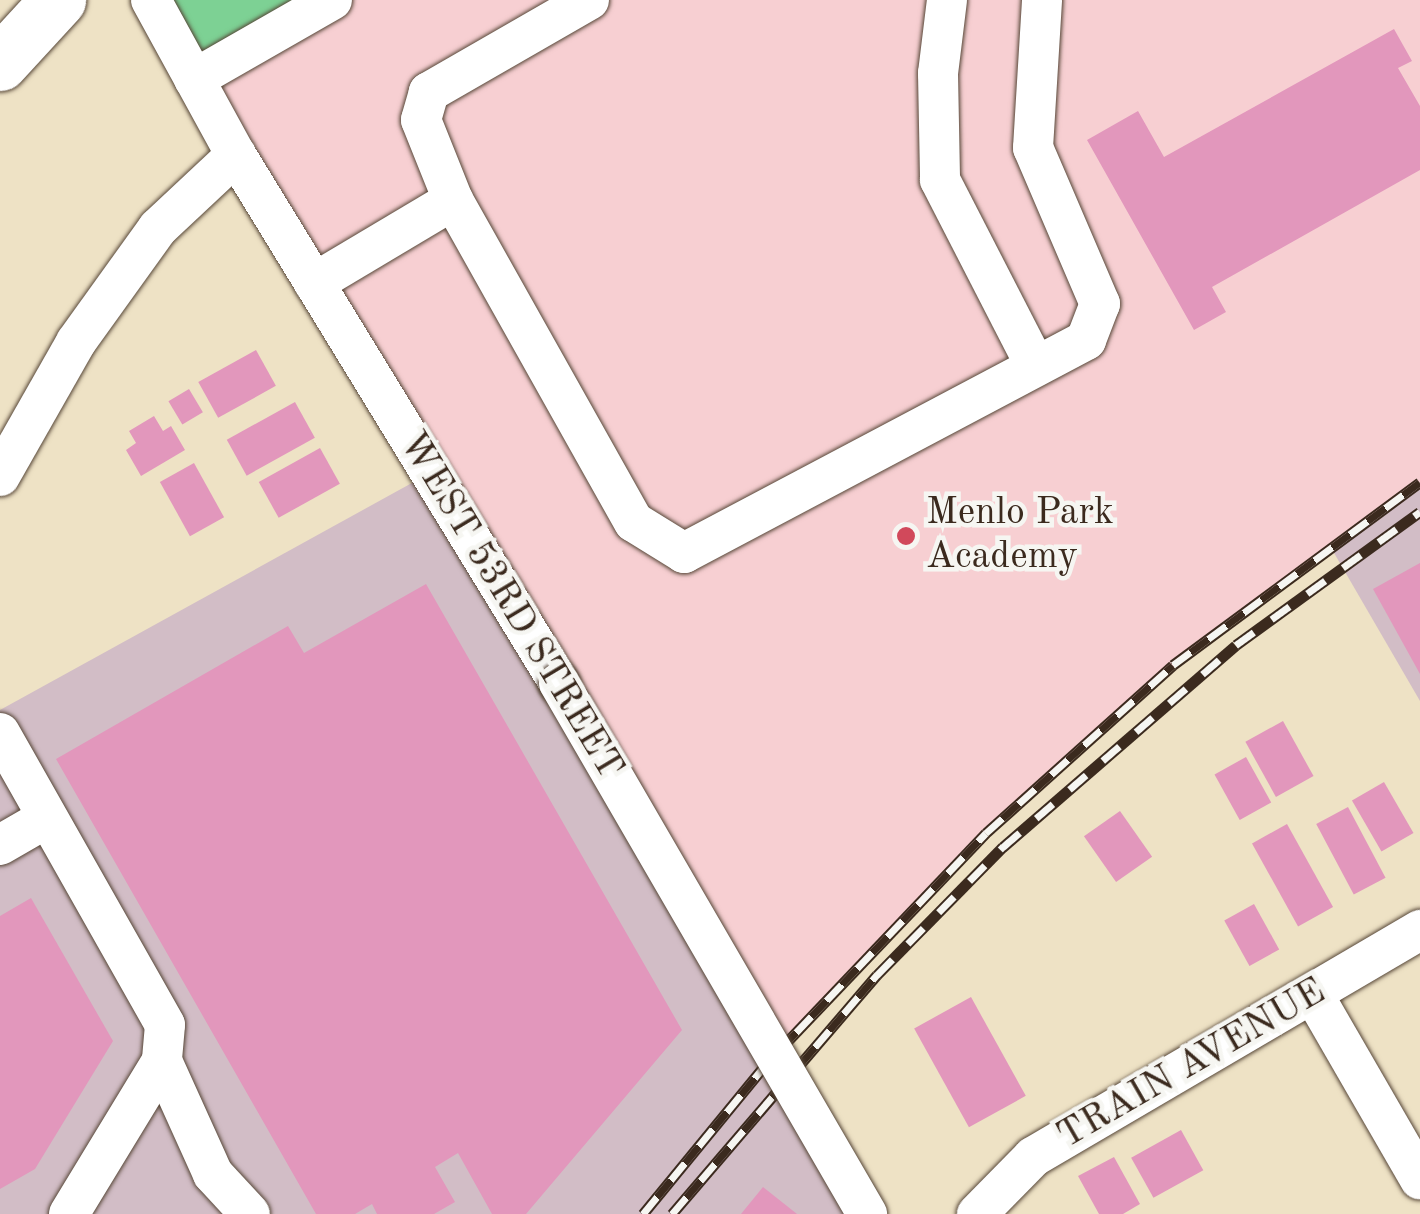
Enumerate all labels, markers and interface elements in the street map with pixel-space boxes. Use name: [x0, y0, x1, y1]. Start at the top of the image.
street label: WEST 53RD STREET: [388, 424, 632, 788]
place label: Menlo Park Academy: [926, 491, 1114, 580]
marker: Menlo Park Academy: [895, 525, 917, 547]
street label: TRAIN AVENUE: [1050, 970, 1334, 1160]

